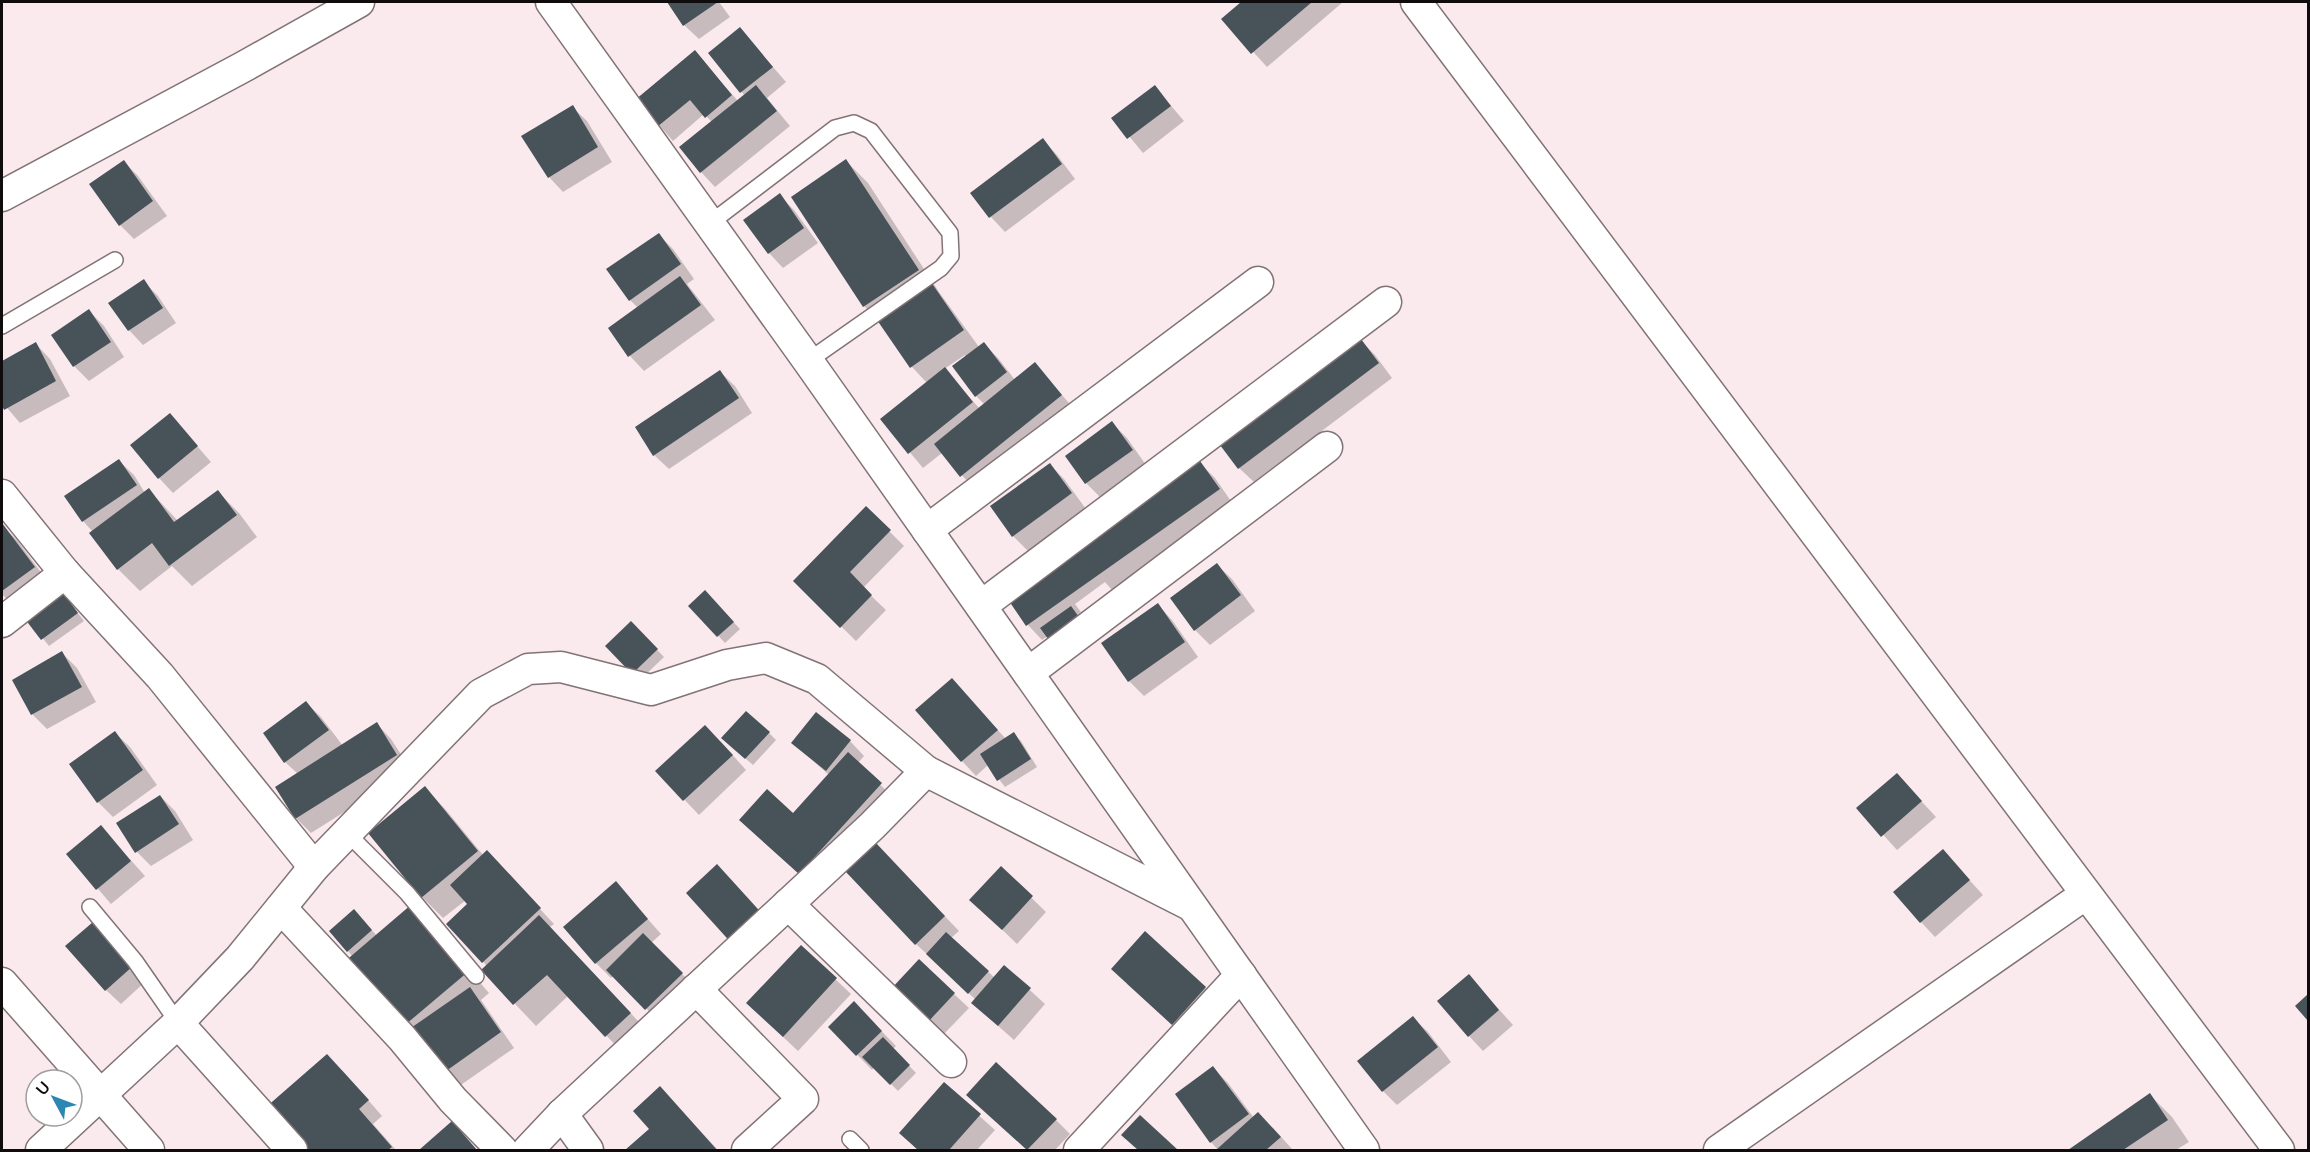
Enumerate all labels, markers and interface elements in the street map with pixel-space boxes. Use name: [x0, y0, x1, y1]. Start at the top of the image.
north arrow: [24, 1068, 84, 1128]
text: U: [31, 1077, 54, 1099]

